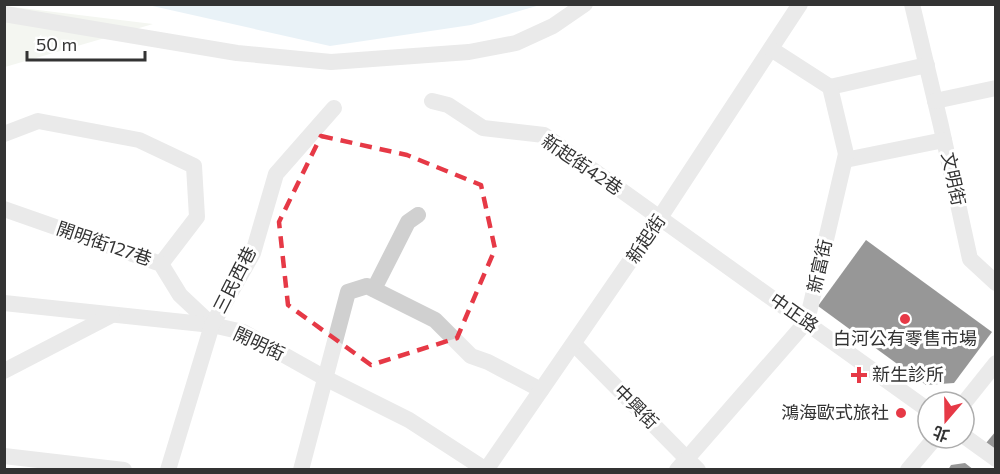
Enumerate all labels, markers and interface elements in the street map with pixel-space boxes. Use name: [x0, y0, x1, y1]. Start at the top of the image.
scale bar: [27, 24, 146, 62]
text: 50 m: [36, 33, 77, 55]
street label: 新起街42巷: [538, 129, 627, 199]
street label: 文明街: [938, 150, 970, 207]
street label: 新起街: [621, 210, 669, 267]
street label: 開明街127巷: [54, 217, 155, 270]
street label: 新富街: [802, 237, 836, 295]
street label: 三民西巷: [208, 242, 260, 317]
street label: 中正路: [766, 288, 823, 337]
marker: 白河公有零售市場: [898, 312, 912, 326]
street label: 開明街: [230, 322, 289, 364]
place label: 白河公有零售市場: [833, 327, 977, 349]
place label: 新生診所: [872, 363, 944, 385]
marker: 新生診所: [850, 366, 868, 384]
street label: 中興街: [610, 379, 664, 433]
north arrow: [916, 390, 976, 450]
place label: 鴻海歐式旅社: [781, 401, 889, 423]
marker: 鴻海歐式旅社: [894, 406, 908, 420]
text: 北: [930, 423, 951, 446]

